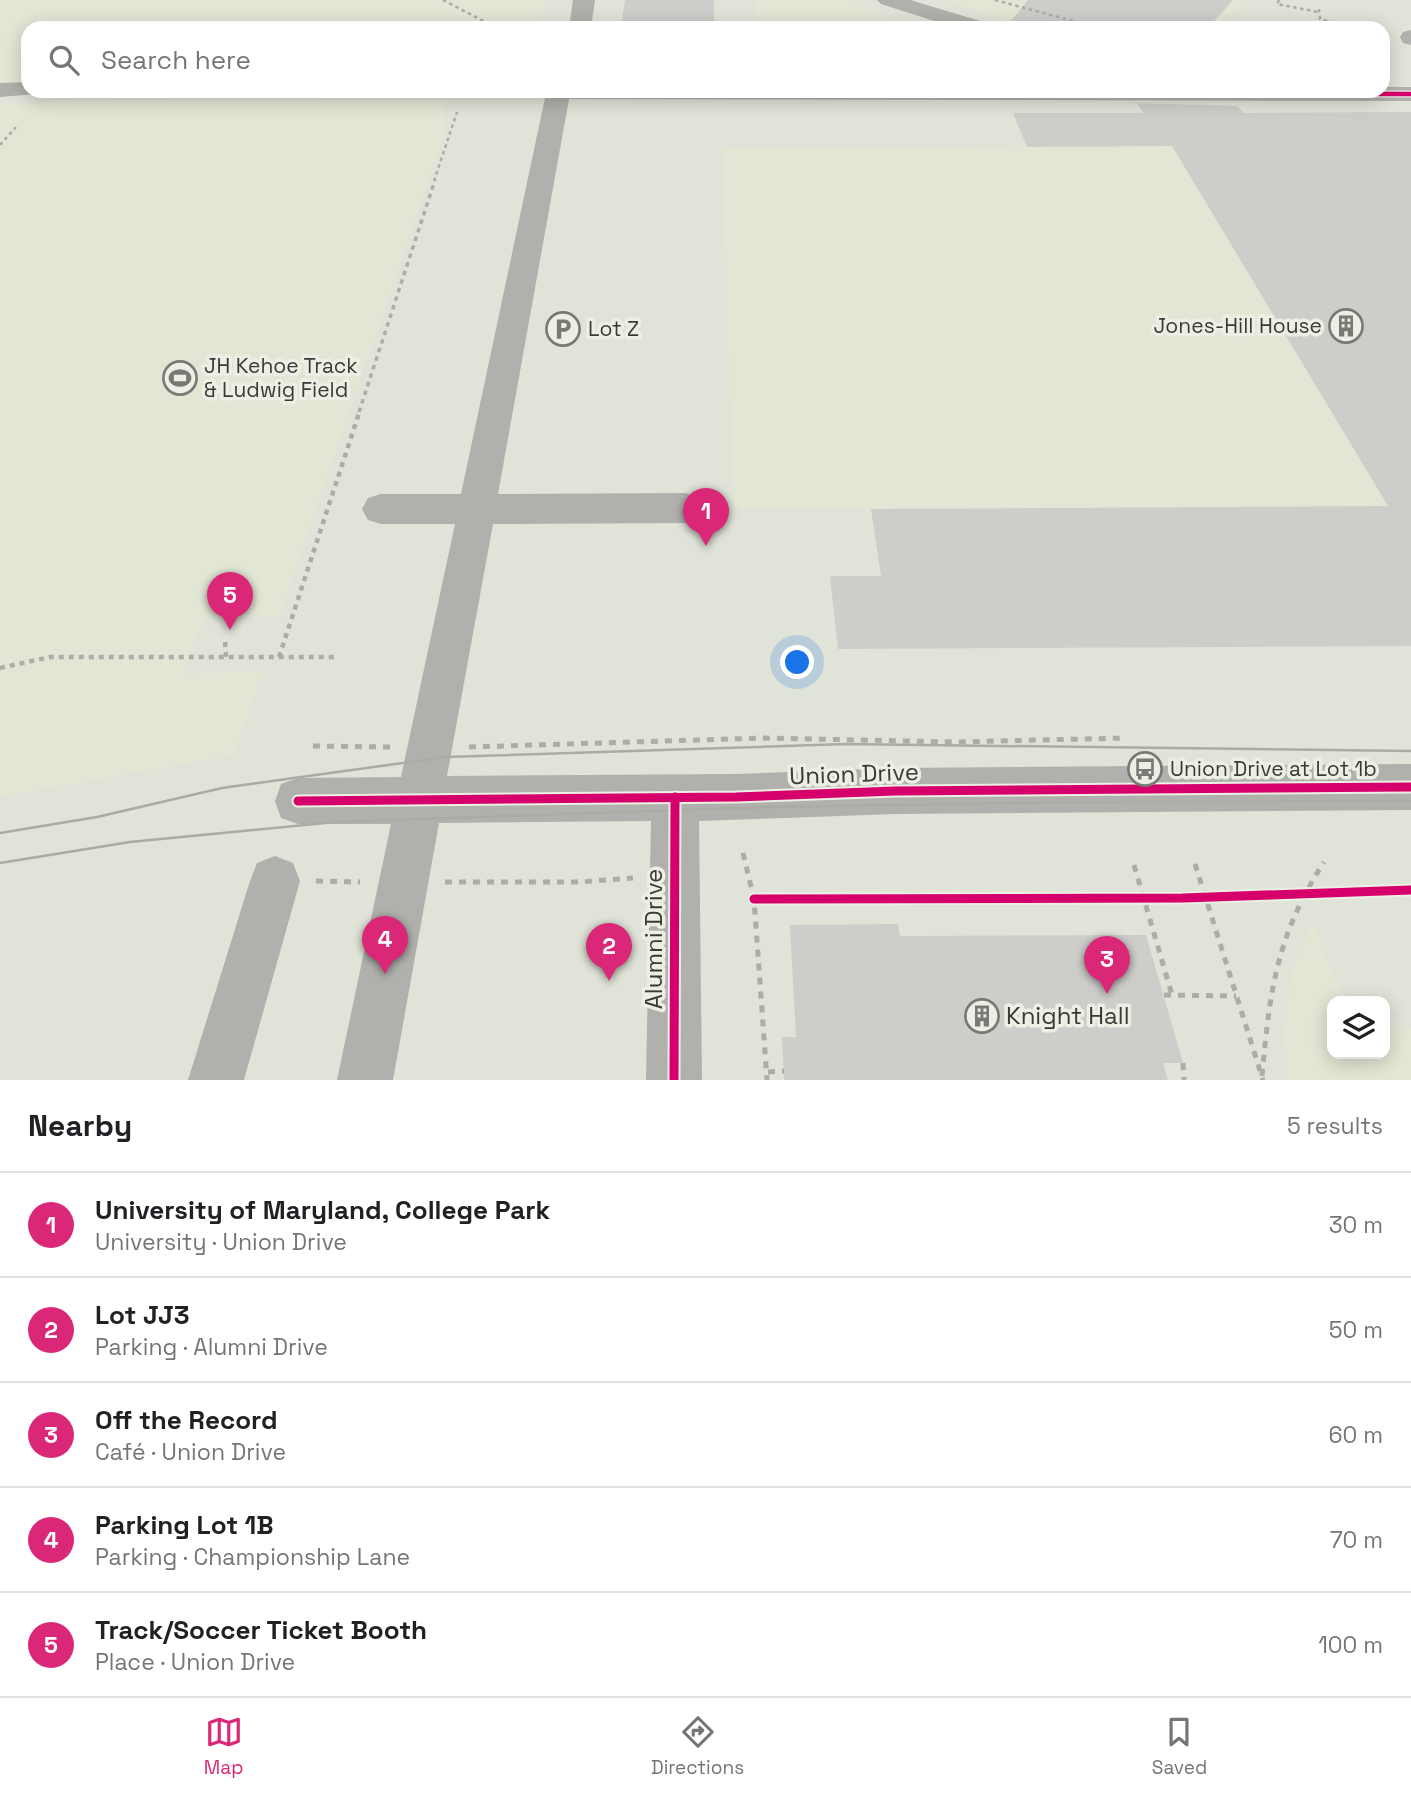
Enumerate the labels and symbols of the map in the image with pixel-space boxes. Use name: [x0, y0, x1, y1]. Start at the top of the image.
building icon: Jones-Hill House: [1327, 307, 1365, 345]
parking icon: Lot Z: [544, 310, 582, 348]
place label: Jones-Hill House: [1153, 312, 1322, 339]
place label: Lot Z: [588, 315, 639, 342]
place label: JH Kehoe Track & Ludwig Field: [204, 352, 358, 403]
sports icon: JH Kehoe Track & Ludwig Field: [161, 359, 199, 397]
pin: 1: [683, 488, 729, 546]
pin: 5: [207, 572, 253, 630]
your location: [780, 645, 814, 679]
bus stop icon: Union Drive at Lot 1b: [1126, 750, 1164, 788]
place label: Union Drive at Lot 1b: [1170, 755, 1377, 782]
street label: Union Drive: [789, 756, 919, 791]
street label: Alumni Drive: [638, 869, 669, 1009]
pin: 4: [362, 916, 408, 974]
pin: 2: [586, 923, 632, 981]
pin: 3: [1084, 936, 1130, 994]
building icon: Knight Hall: [963, 997, 1001, 1035]
place label: Knight Hall: [1006, 1000, 1130, 1031]

